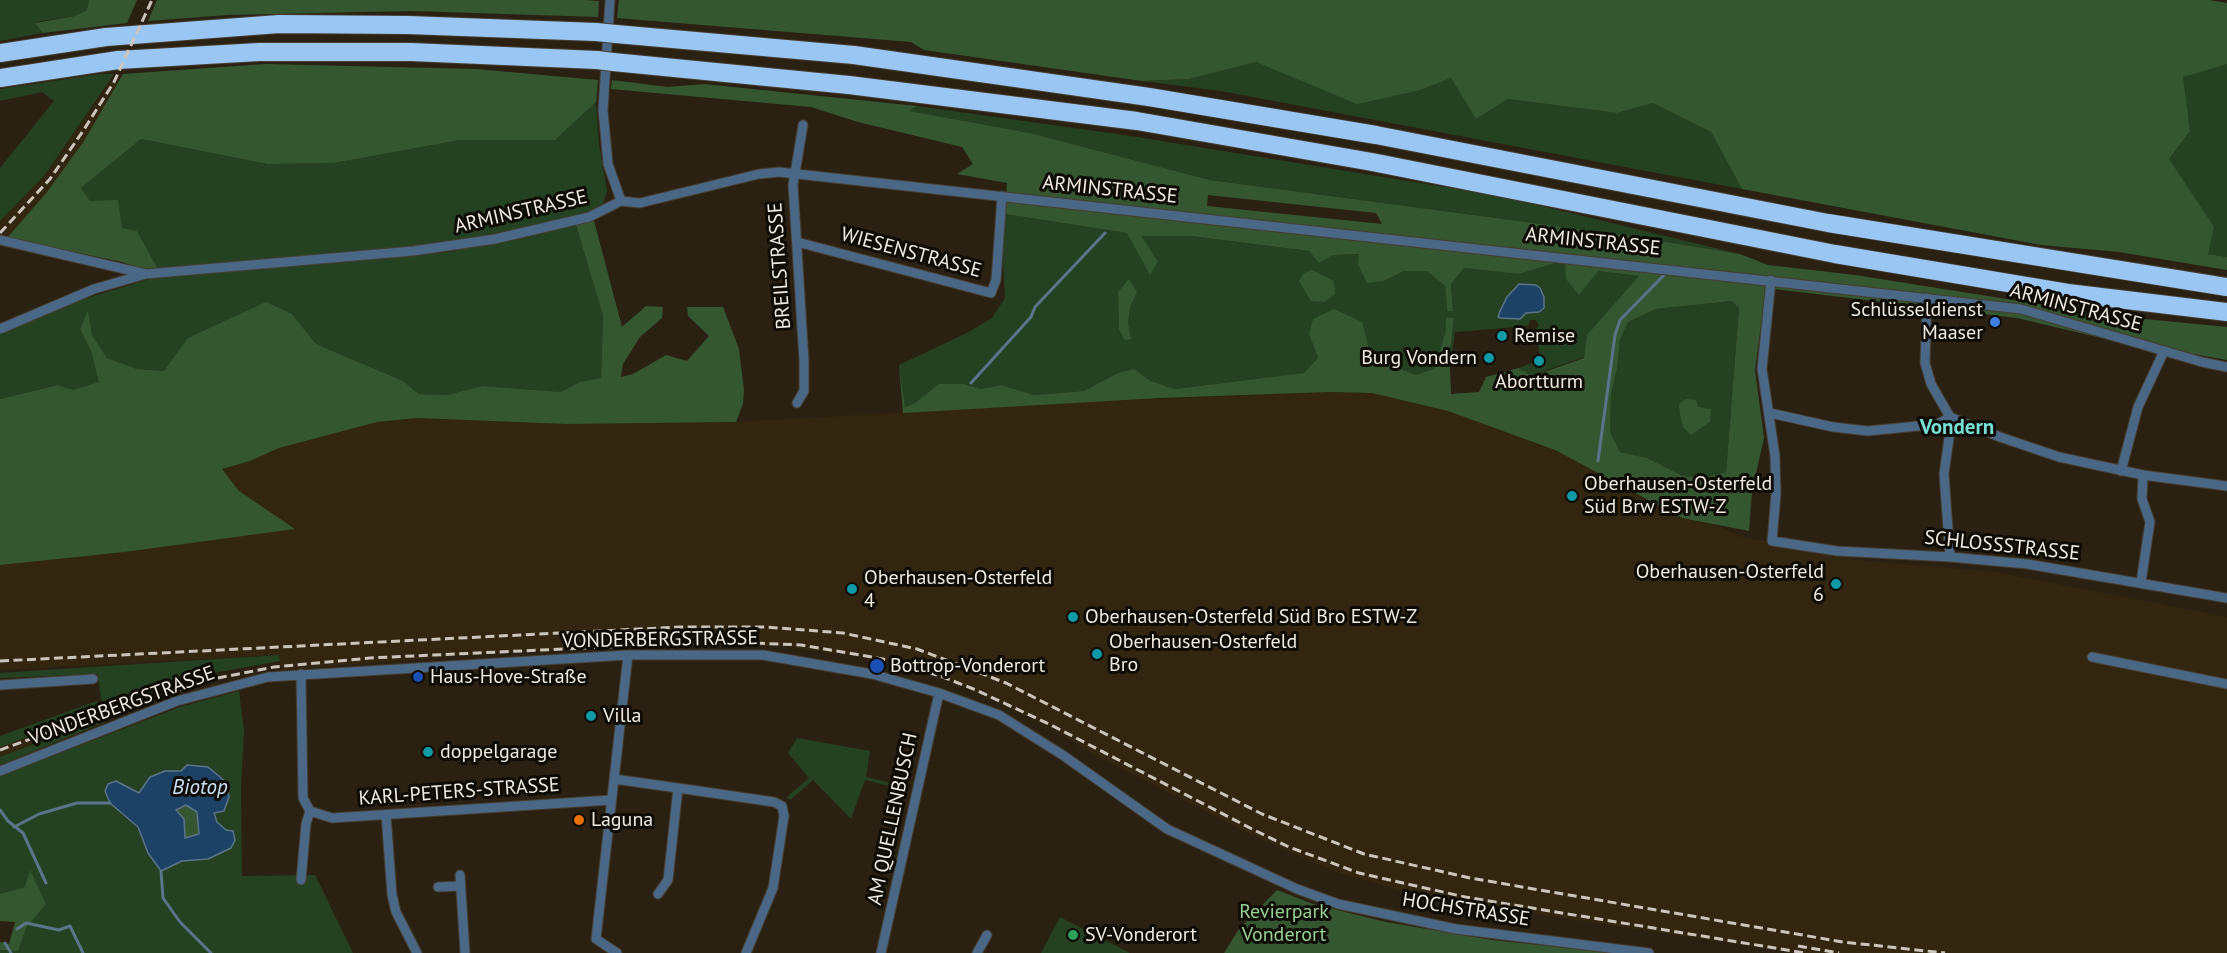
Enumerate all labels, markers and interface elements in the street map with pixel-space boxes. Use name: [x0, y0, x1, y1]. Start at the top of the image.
street label: ARMINSTRASSE: [1041, 171, 1179, 209]
street label: ARMINSTRASSE: [452, 185, 590, 239]
street label: BREILSTRASSE: [764, 202, 796, 330]
street label: WIESENSTRASSE: [838, 223, 984, 283]
street label: ARMINSTRASSE: [1524, 223, 1662, 261]
street label: ARMINSTRASSE: [2007, 279, 2145, 337]
place label: Schlüsseldienst Maaser: [1851, 298, 1983, 345]
marker: Schlüsseldienst Maaser: [1988, 315, 2002, 329]
place label: Remise: [1514, 324, 1575, 348]
marker: Remise: [1495, 329, 1509, 343]
place label: Burg Vondern: [1361, 346, 1477, 370]
marker: Burg Vondern: [1482, 351, 1496, 365]
marker: Abortturm: [1532, 354, 1546, 368]
place label: Abortturm: [1495, 370, 1583, 394]
district label: Vondern: [1920, 415, 1994, 441]
place label: Oberhausen-Osterfeld Süd Brw ESTW-Z: [1584, 472, 1772, 519]
marker: Oberhausen-Osterfeld Süd Brw ESTW-Z: [1565, 489, 1579, 503]
street label: SCHLOSSSTRASSE: [1923, 526, 2081, 566]
place label: Oberhausen-Osterfeld 6: [1636, 560, 1824, 607]
place label: Oberhausen-Osterfeld 4: [864, 566, 1052, 613]
marker: Oberhausen-Osterfeld 6: [1829, 577, 1843, 591]
marker: Oberhausen-Osterfeld 4: [845, 582, 859, 596]
place label: Oberhausen-Osterfeld Süd Bro ESTW-Z: [1085, 605, 1417, 629]
marker: Oberhausen-Osterfeld Süd Bro ESTW-Z: [1066, 610, 1080, 624]
street label: VONDERBERGSTRASSE: [562, 626, 758, 654]
place label: Oberhausen-Osterfeld Bro: [1109, 630, 1297, 677]
marker: Oberhausen-Osterfeld Bro: [1090, 647, 1104, 661]
place label: Bottrop-Vonderort: [890, 654, 1045, 678]
marker: Bottrop-Vonderort: [868, 657, 886, 675]
street label: VONDERBERGSTRASSE: [26, 661, 218, 751]
place label: Haus-Hove-Straße: [430, 665, 587, 689]
marker: Haus-Hove-Straße: [411, 670, 425, 684]
place label: Villa: [603, 704, 641, 728]
marker: Villa: [584, 709, 598, 723]
street label: AM QUELLENBUSCH: [863, 731, 923, 907]
place label: doppelgarage: [440, 740, 557, 764]
marker: doppelgarage: [421, 745, 435, 759]
street label: KARL-PETERS-STRASSE: [358, 773, 560, 811]
water label: Biotop: [172, 775, 228, 801]
place label: Laguna: [591, 808, 653, 832]
marker: Laguna: [572, 813, 586, 827]
street label: HOCHSTRASSE: [1401, 888, 1531, 932]
park label: Revierpark Vonderort: [1239, 900, 1329, 947]
place label: SV-Vonderort: [1085, 923, 1197, 947]
marker: SV-Vonderort: [1066, 928, 1080, 942]

